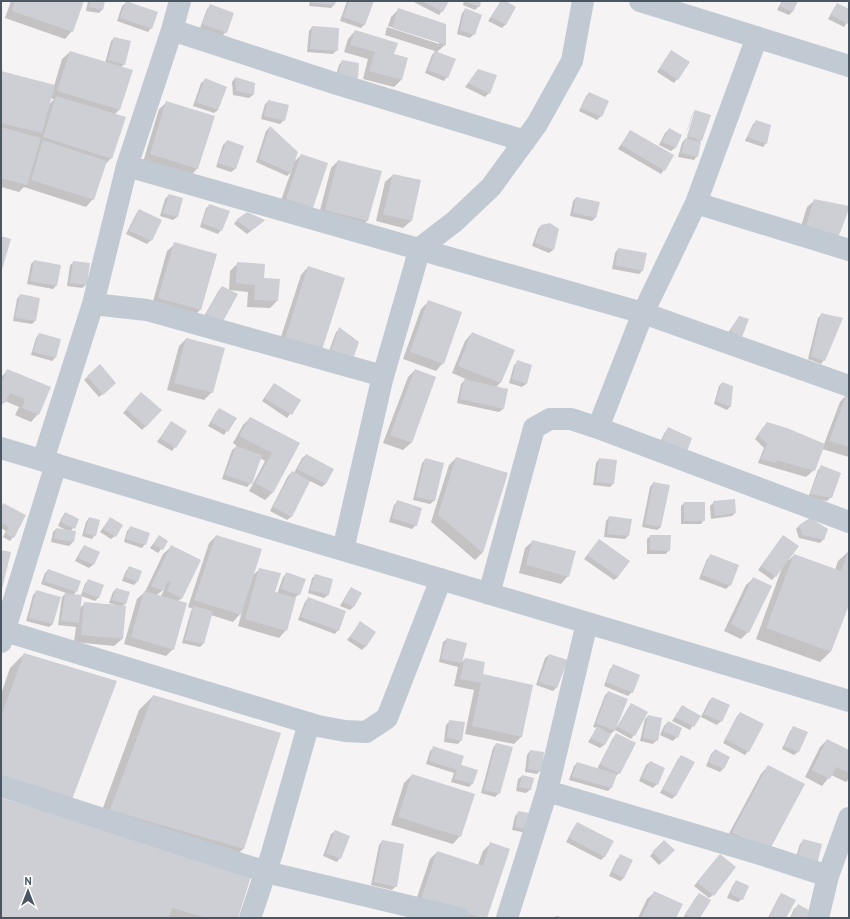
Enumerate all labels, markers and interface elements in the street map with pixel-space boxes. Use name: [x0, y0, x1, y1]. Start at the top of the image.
north arrow: [8, 871, 48, 911]
text: N: [24, 874, 32, 888]

